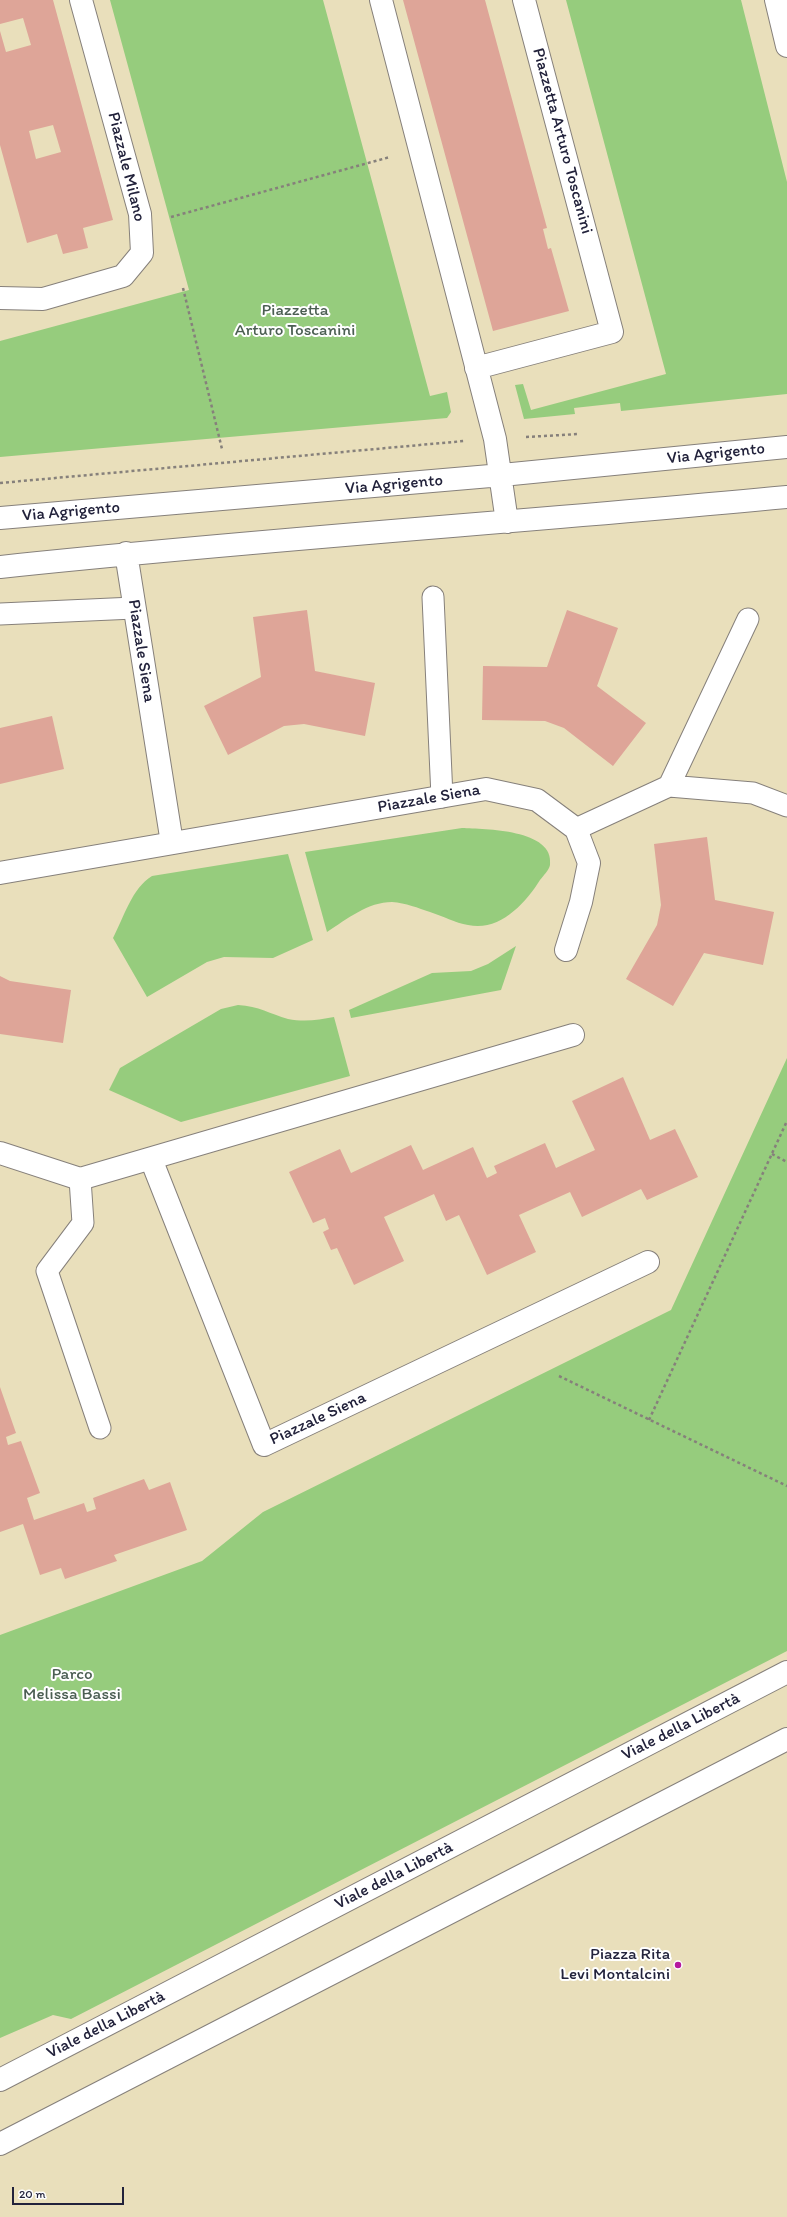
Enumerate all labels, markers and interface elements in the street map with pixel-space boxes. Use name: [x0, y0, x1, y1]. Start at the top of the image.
street label: Piazzetta Arturo Toscanini: [527, 46, 597, 236]
street label: Piazzale Milano: [103, 110, 149, 224]
park label: Piazzetta Arturo Toscanini: [235, 301, 355, 341]
street label: Via Agrigento: [666, 439, 766, 469]
street label: Via Agrigento: [344, 471, 444, 499]
street label: Via Agrigento: [21, 498, 121, 526]
street label: Piazzale Siena: [123, 598, 159, 704]
street label: Piazzale Siena: [376, 780, 482, 818]
street label: Piazzale Siena: [267, 1388, 369, 1450]
park label: Parco Melissa Bassi: [23, 1665, 121, 1705]
street label: Viale della Libertà: [618, 1688, 744, 1766]
street label: Viale della Libertà: [331, 1837, 457, 1915]
place label: Piazza Rita Levi Montalcini: [560, 1945, 670, 1985]
marker: Piazza Rita Levi Montalcini: [673, 1960, 683, 1970]
street label: Viale della Libertà: [43, 1986, 169, 2064]
scale bar: [14, 2179, 126, 2205]
text: 20 m: [19, 2187, 46, 2201]

